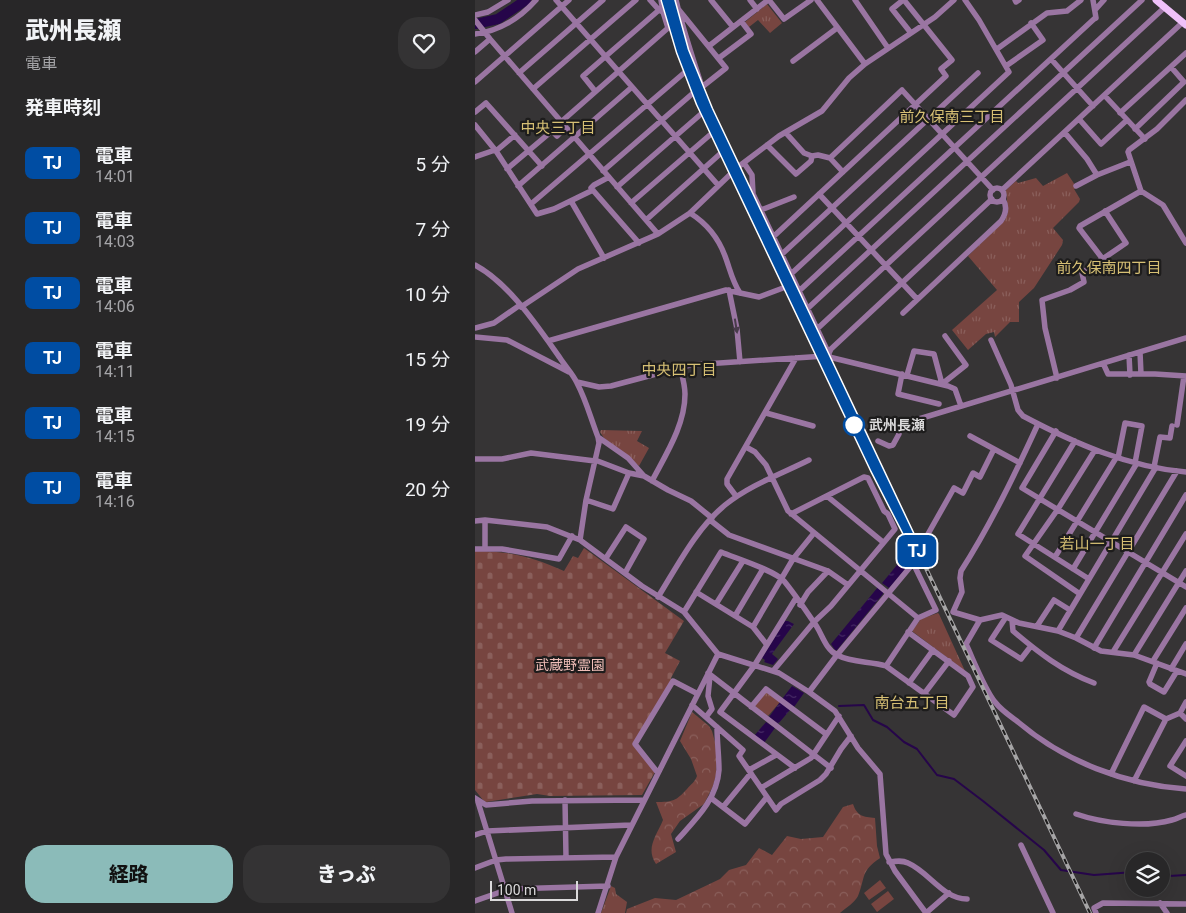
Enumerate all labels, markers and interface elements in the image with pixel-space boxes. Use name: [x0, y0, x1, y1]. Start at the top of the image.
text: 武州長瀬: [25, 17, 121, 45]
button: heart: [398, 17, 450, 69]
text: 電車: [25, 54, 57, 73]
text: 発車時刻: [25, 96, 101, 119]
district label: 前久保南三丁目: [899, 108, 1005, 126]
district label: 中央三丁目: [520, 119, 596, 137]
text: 電車: [95, 144, 133, 167]
text: TJ: [43, 152, 62, 173]
text: 5 分: [416, 153, 450, 176]
text: 14:01: [95, 167, 135, 186]
text: 電車: [95, 209, 133, 232]
text: TJ: [43, 217, 62, 238]
text: 7 分: [416, 218, 450, 241]
text: 14:03: [95, 232, 135, 251]
district label: 前久保南四丁目: [1056, 259, 1162, 277]
text: 電車: [95, 274, 133, 297]
text: TJ: [43, 282, 62, 303]
text: 10 分: [405, 283, 450, 306]
text: 14:06: [95, 297, 135, 316]
one-way arrow: [733, 318, 741, 334]
text: 電車: [95, 339, 133, 362]
text: TJ: [43, 347, 62, 368]
text: 15 分: [405, 348, 450, 371]
district label: 中央四丁目: [641, 361, 717, 379]
text: 14:11: [95, 362, 135, 381]
text: 電車: [95, 404, 133, 427]
text: TJ: [43, 412, 62, 433]
text: 19 分: [405, 413, 450, 436]
marker: 武州長瀬: [843, 414, 865, 436]
place label: 武州長瀬: [869, 417, 925, 433]
text: 14:15: [95, 427, 135, 446]
text: 電車: [95, 469, 133, 492]
text: TJ: [43, 477, 62, 498]
text: 20 分: [405, 478, 450, 501]
text: 14:16: [95, 492, 135, 511]
line badge: TJ: [895, 535, 939, 567]
district label: 若山一丁目: [1059, 535, 1135, 553]
text: TJ: [907, 540, 927, 561]
park label: 武蔵野霊園: [535, 657, 605, 673]
district label: 南台五丁目: [874, 694, 950, 712]
button: 経路: [25, 845, 233, 903]
button: きっぷ: [243, 845, 450, 903]
map controls: [1125, 852, 1170, 897]
button: layers: [1125, 852, 1170, 897]
scale bar: [490, 878, 577, 901]
text: 100 m: [497, 882, 536, 898]

